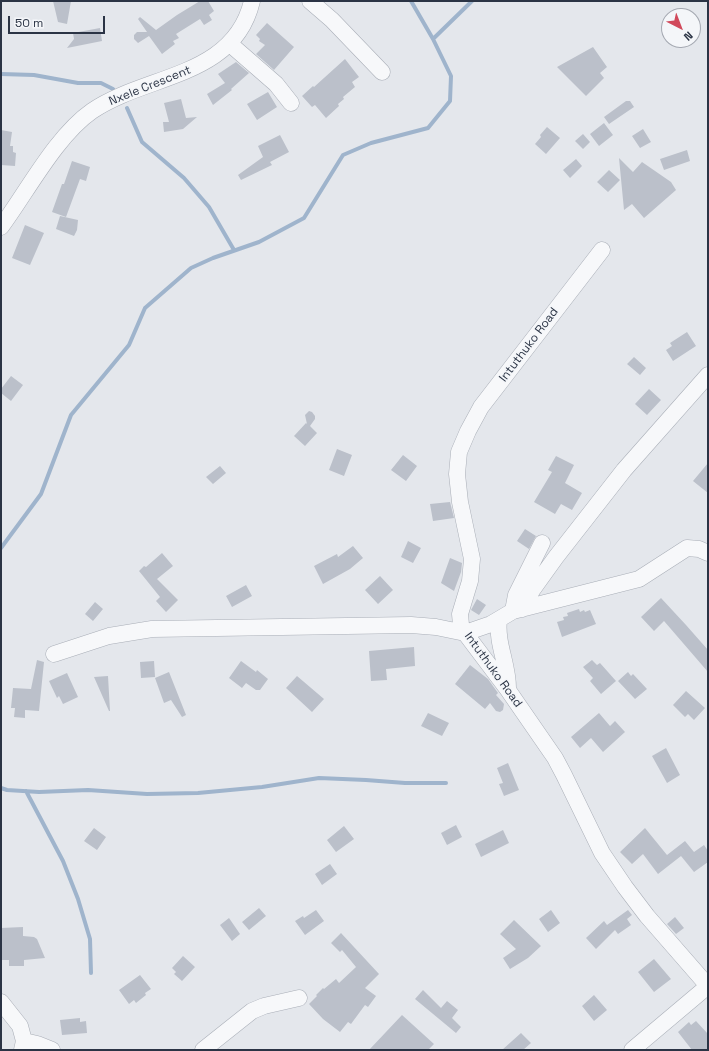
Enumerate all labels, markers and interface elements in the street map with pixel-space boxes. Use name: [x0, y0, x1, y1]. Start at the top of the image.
scale bar: [10, 8, 107, 34]
north arrow: [661, 8, 701, 48]
text: 50 m: [15, 15, 43, 31]
text: N: [681, 29, 696, 44]
street label: Nxele Crescent: [107, 63, 193, 109]
street label: Intuthuko Road: [496, 305, 562, 385]
street label: Intuthuko Road: [461, 630, 525, 710]

